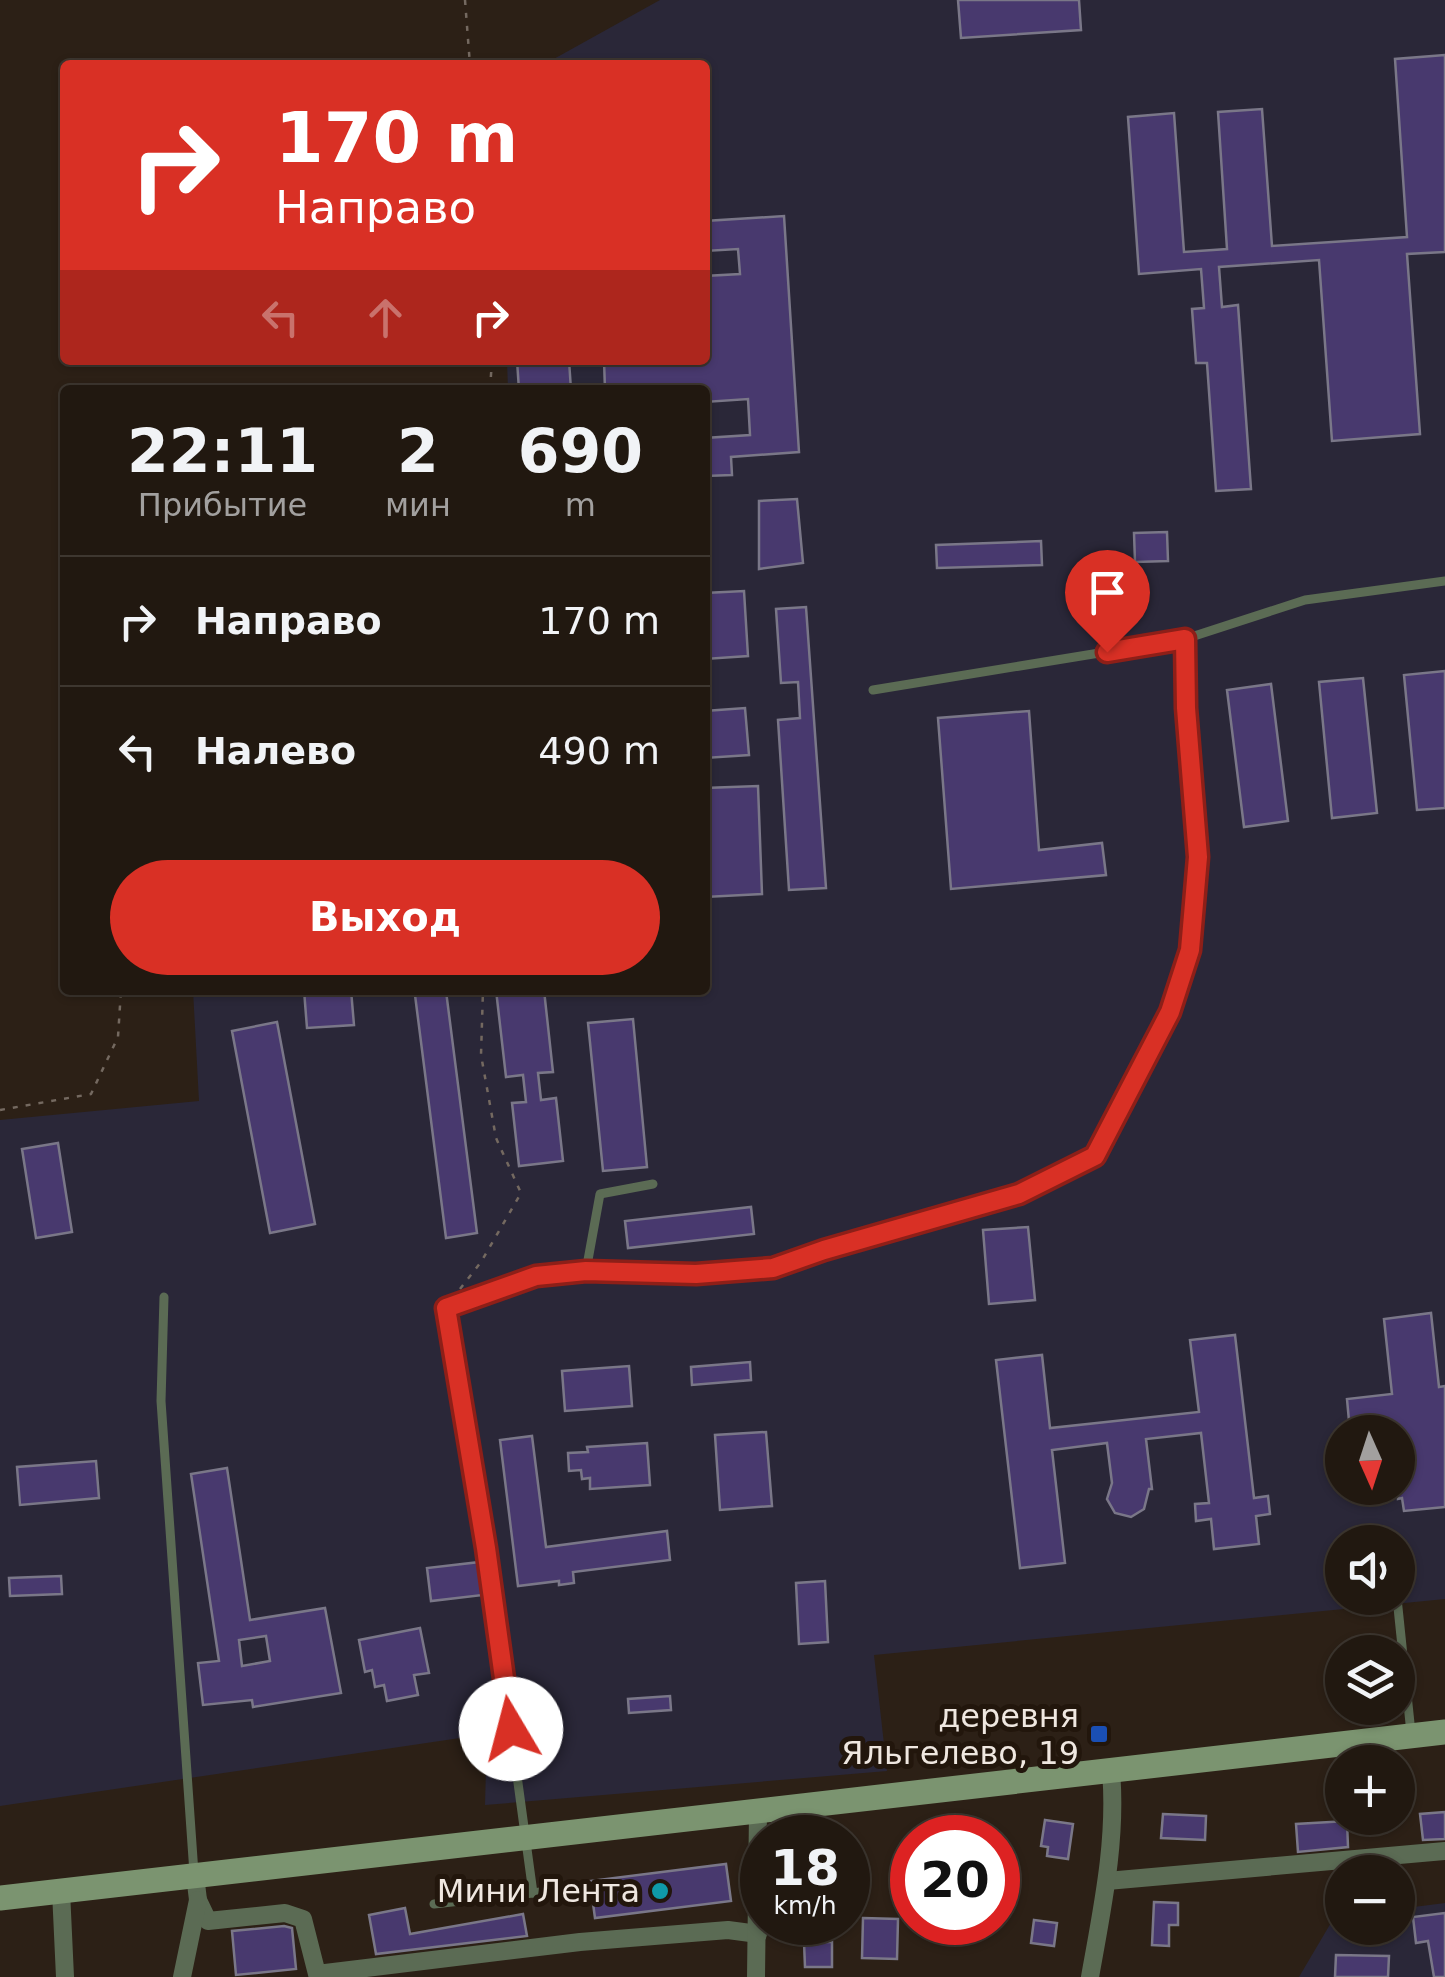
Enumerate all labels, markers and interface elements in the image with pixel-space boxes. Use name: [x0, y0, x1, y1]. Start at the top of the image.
text: 170 m: [275, 97, 518, 179]
icon: right: [110, 100, 240, 230]
text: Направо: [275, 181, 476, 234]
icon: left: [253, 290, 308, 345]
icon: ahead: [358, 290, 413, 345]
icon: right: [463, 290, 518, 345]
text: 22:11: [127, 416, 318, 486]
text: 2: [397, 416, 439, 486]
text: 690: [518, 416, 643, 486]
text: Прибытие: [138, 486, 307, 524]
text: мин: [385, 486, 451, 524]
text: m: [565, 486, 596, 524]
pin: [1065, 550, 1150, 653]
icon: arrive: [1080, 565, 1135, 620]
icon: right: [110, 594, 165, 649]
text: Направо: [195, 599, 382, 643]
text: 170 m: [538, 599, 660, 643]
icon: left: [110, 724, 165, 779]
text: Налево: [195, 729, 356, 773]
text: 490 m: [538, 729, 660, 773]
button: Выход: [110, 860, 660, 975]
north arrow: [1325, 1415, 1415, 1505]
map controls: [1325, 1415, 1415, 1945]
button: sound: [1325, 1525, 1415, 1615]
button: layers: [1325, 1635, 1415, 1725]
position arrow: [459, 1677, 563, 1781]
place label: деревня Яльгелево, 19: [841, 1697, 1079, 1772]
marker: деревня Яльгелево, 19: [1088, 1723, 1110, 1745]
button: +: [1325, 1745, 1415, 1835]
speed limit sign: 20: [890, 1815, 1020, 1945]
text: 18: [770, 1839, 840, 1897]
button: −: [1325, 1855, 1415, 1945]
place label: Мини Лента: [437, 1872, 640, 1910]
marker: Мини Лента: [649, 1880, 671, 1902]
text: km/h: [773, 1891, 837, 1920]

